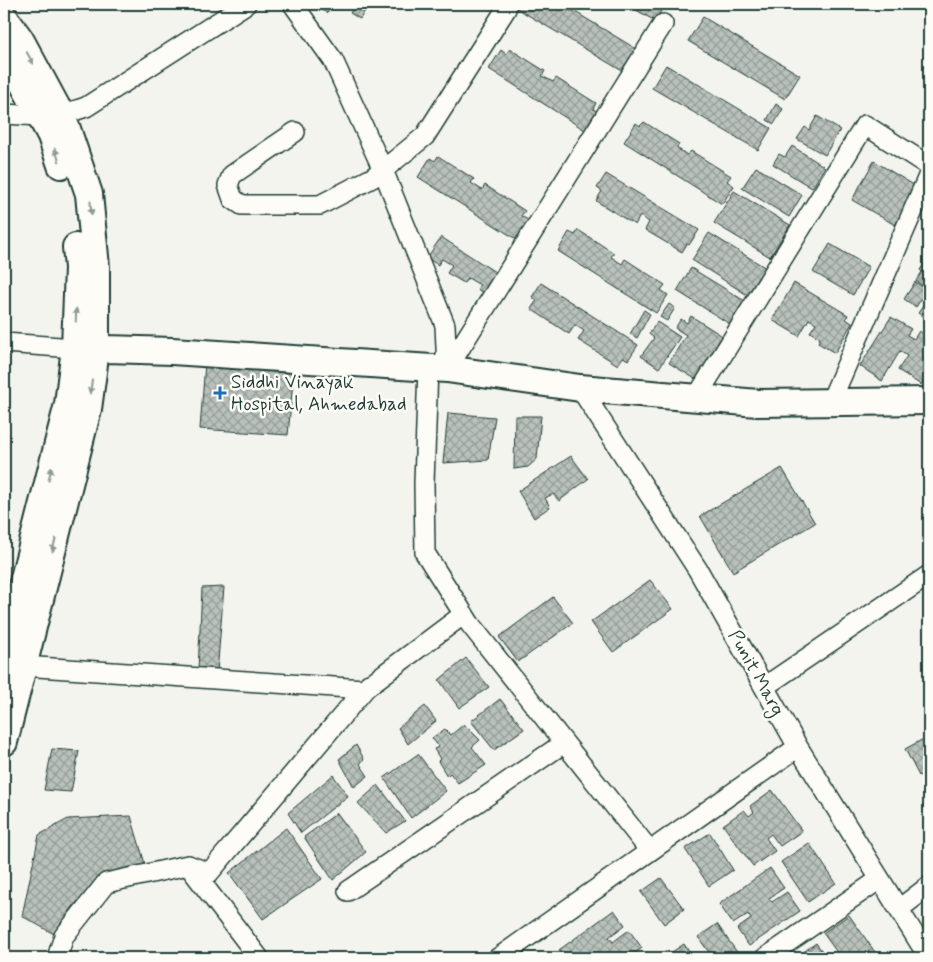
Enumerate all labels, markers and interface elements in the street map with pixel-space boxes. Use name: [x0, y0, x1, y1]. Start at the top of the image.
one-way arrow: [26, 51, 34, 65]
one-way arrow: [53, 147, 61, 162]
one-way arrow: [87, 200, 95, 216]
one-way arrow: [73, 306, 81, 322]
place label: Siddhi Vinayak Hospital, Ahmedabad: [231, 370, 407, 417]
one-way arrow: [87, 379, 95, 395]
marker: Siddhi Vinayak Hospital, Ahmedabad: [213, 386, 227, 400]
one-way arrow: [46, 467, 54, 482]
one-way arrow: [49, 538, 57, 553]
street label: Punit Marg: [720, 625, 790, 722]

